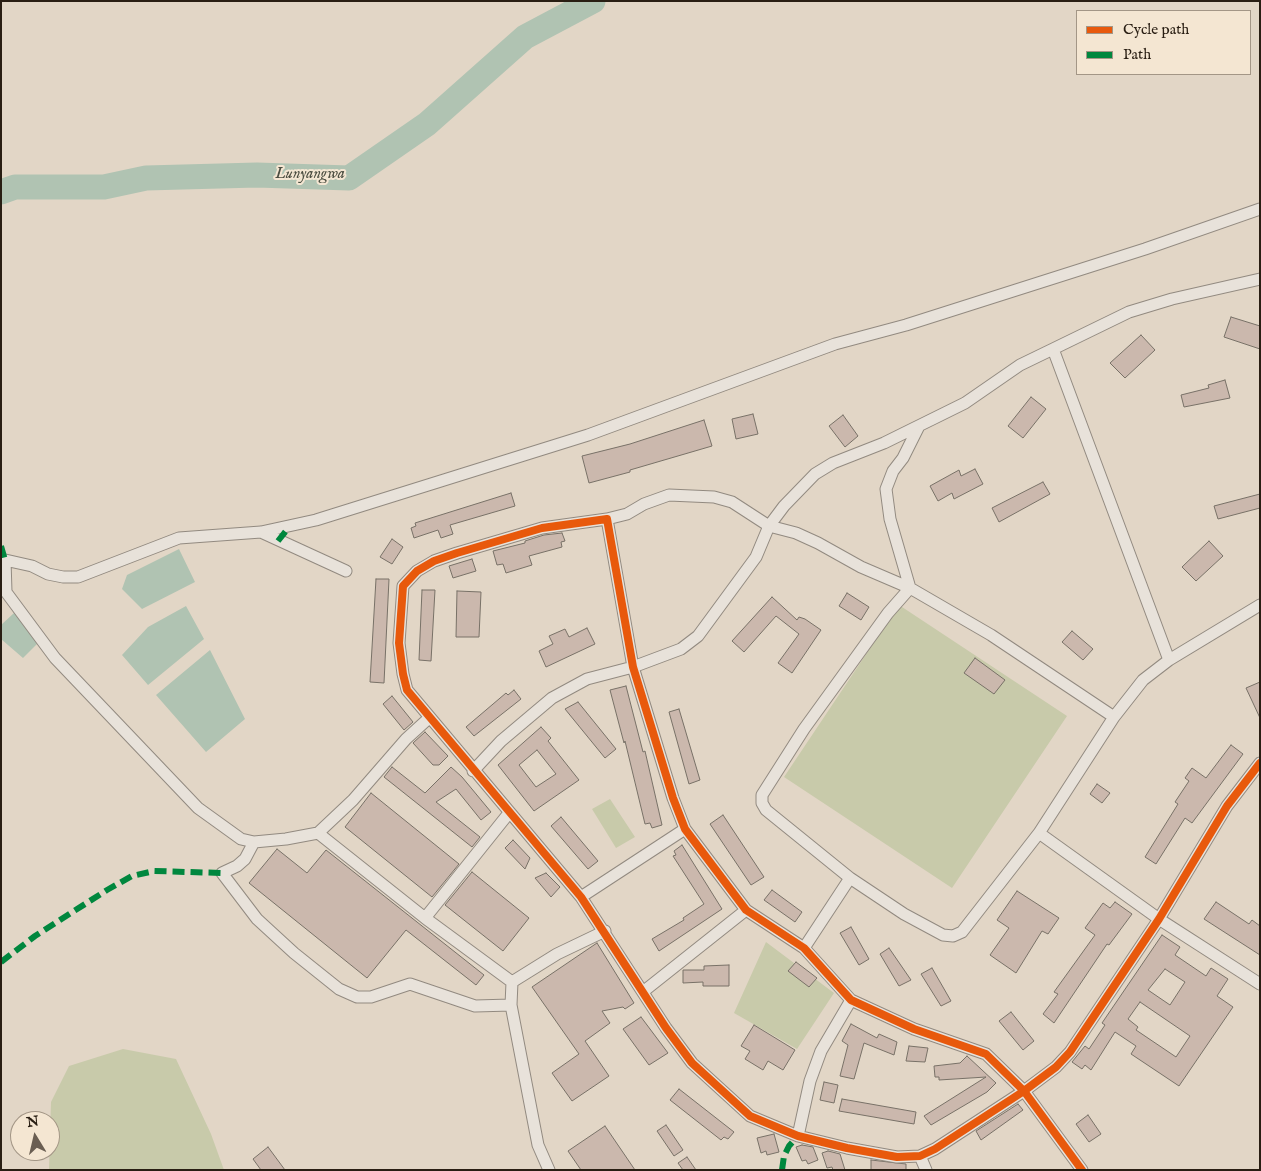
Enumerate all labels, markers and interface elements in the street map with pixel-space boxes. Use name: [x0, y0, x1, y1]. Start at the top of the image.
legend: [1076, 10, 1251, 75]
text: Cycle path: [1123, 20, 1189, 39]
text: Path: [1123, 45, 1151, 64]
water label: Lunyangwa: [275, 165, 345, 185]
north arrow: [10, 1111, 60, 1161]
text: N: [25, 1112, 40, 1132]

